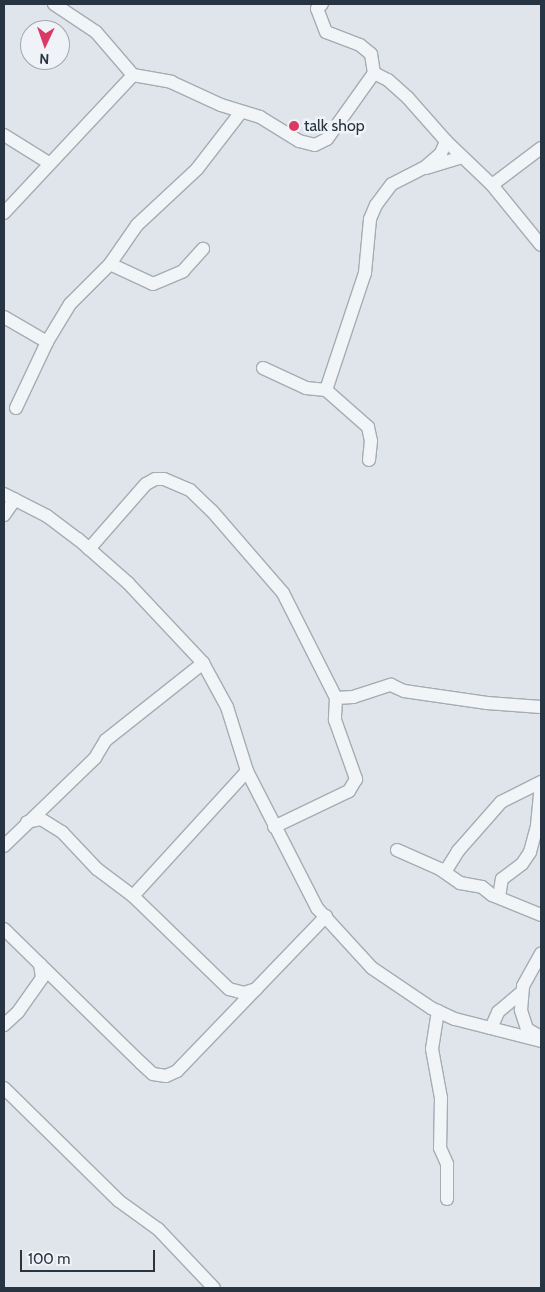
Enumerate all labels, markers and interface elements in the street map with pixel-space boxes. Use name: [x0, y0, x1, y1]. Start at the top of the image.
north arrow: [20, 20, 70, 70]
text: N: [39, 50, 50, 68]
place label: talk shop: [304, 116, 365, 136]
marker: talk shop: [288, 120, 300, 132]
scale bar: [22, 1240, 158, 1272]
text: 100 m: [28, 1250, 70, 1268]

